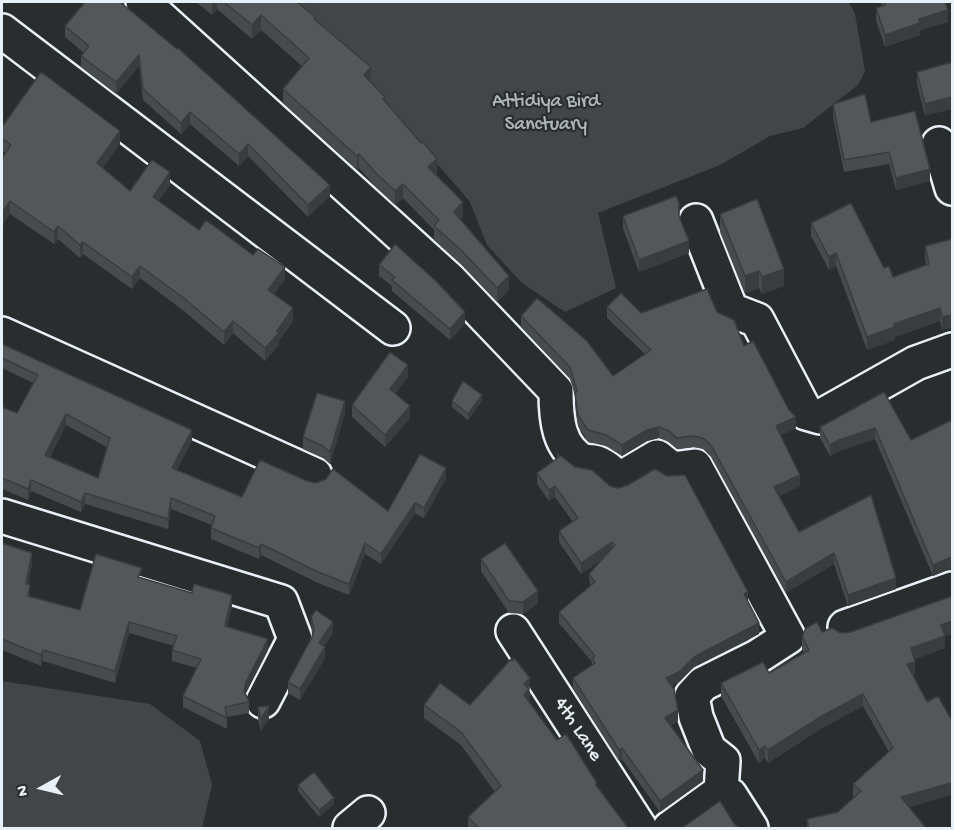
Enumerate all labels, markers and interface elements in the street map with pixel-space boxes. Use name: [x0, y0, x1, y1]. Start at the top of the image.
park label: Attidiya Bird Sanctuary: [492, 91, 600, 138]
street label: 4th Lane: [548, 694, 606, 766]
north arrow: [12, 758, 72, 818]
text: N: [14, 784, 34, 797]

